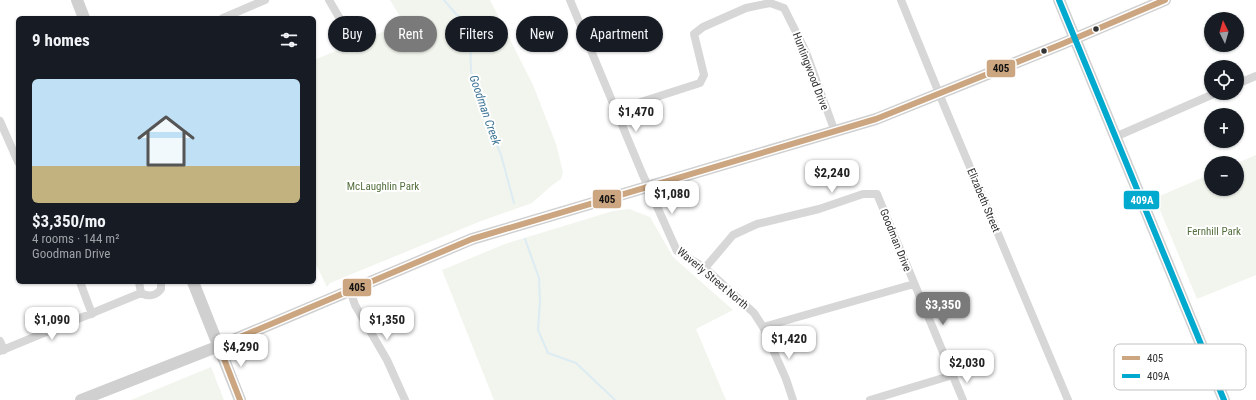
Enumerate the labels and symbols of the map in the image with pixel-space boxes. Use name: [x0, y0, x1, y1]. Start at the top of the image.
north arrow: [1204, 12, 1244, 52]
unlabelled marker: [1091, 24, 1101, 34]
street label: Huntingwood Drive: [790, 31, 831, 112]
unlabelled marker: [1039, 46, 1049, 56]
line badge: 405: [986, 59, 1016, 78]
text: 405: [993, 62, 1010, 75]
water label: Goodman Creek: [466, 73, 504, 148]
pin: $1,470: [603, 99, 669, 133]
pin: $2,240: [799, 160, 865, 194]
street label: Elizabeth Street: [964, 166, 1003, 234]
park label: McLaughlin Park: [347, 180, 419, 193]
pin: $1,080: [639, 181, 705, 215]
line badge: 405: [592, 189, 622, 209]
line badge: 409A: [1123, 190, 1160, 210]
text: 405: [599, 193, 616, 206]
text: 409A: [1130, 194, 1154, 207]
street label: Goodman Drive: [877, 207, 914, 273]
park label: Fernhill Park: [1187, 225, 1241, 238]
street label: Waverly Street North: [674, 245, 751, 312]
line badge: 405: [342, 278, 372, 297]
text: 405: [349, 281, 366, 294]
pin: $3,350: [910, 292, 976, 326]
pin: $1,090: [19, 307, 85, 341]
pin: $1,350: [354, 307, 420, 341]
pin: $1,420: [756, 326, 822, 360]
pin: $4,290: [208, 334, 274, 368]
legend: [1114, 344, 1246, 390]
pin: $2,030: [934, 350, 1000, 384]
text: 405: [1147, 352, 1163, 365]
text: 409A: [1147, 370, 1170, 383]

